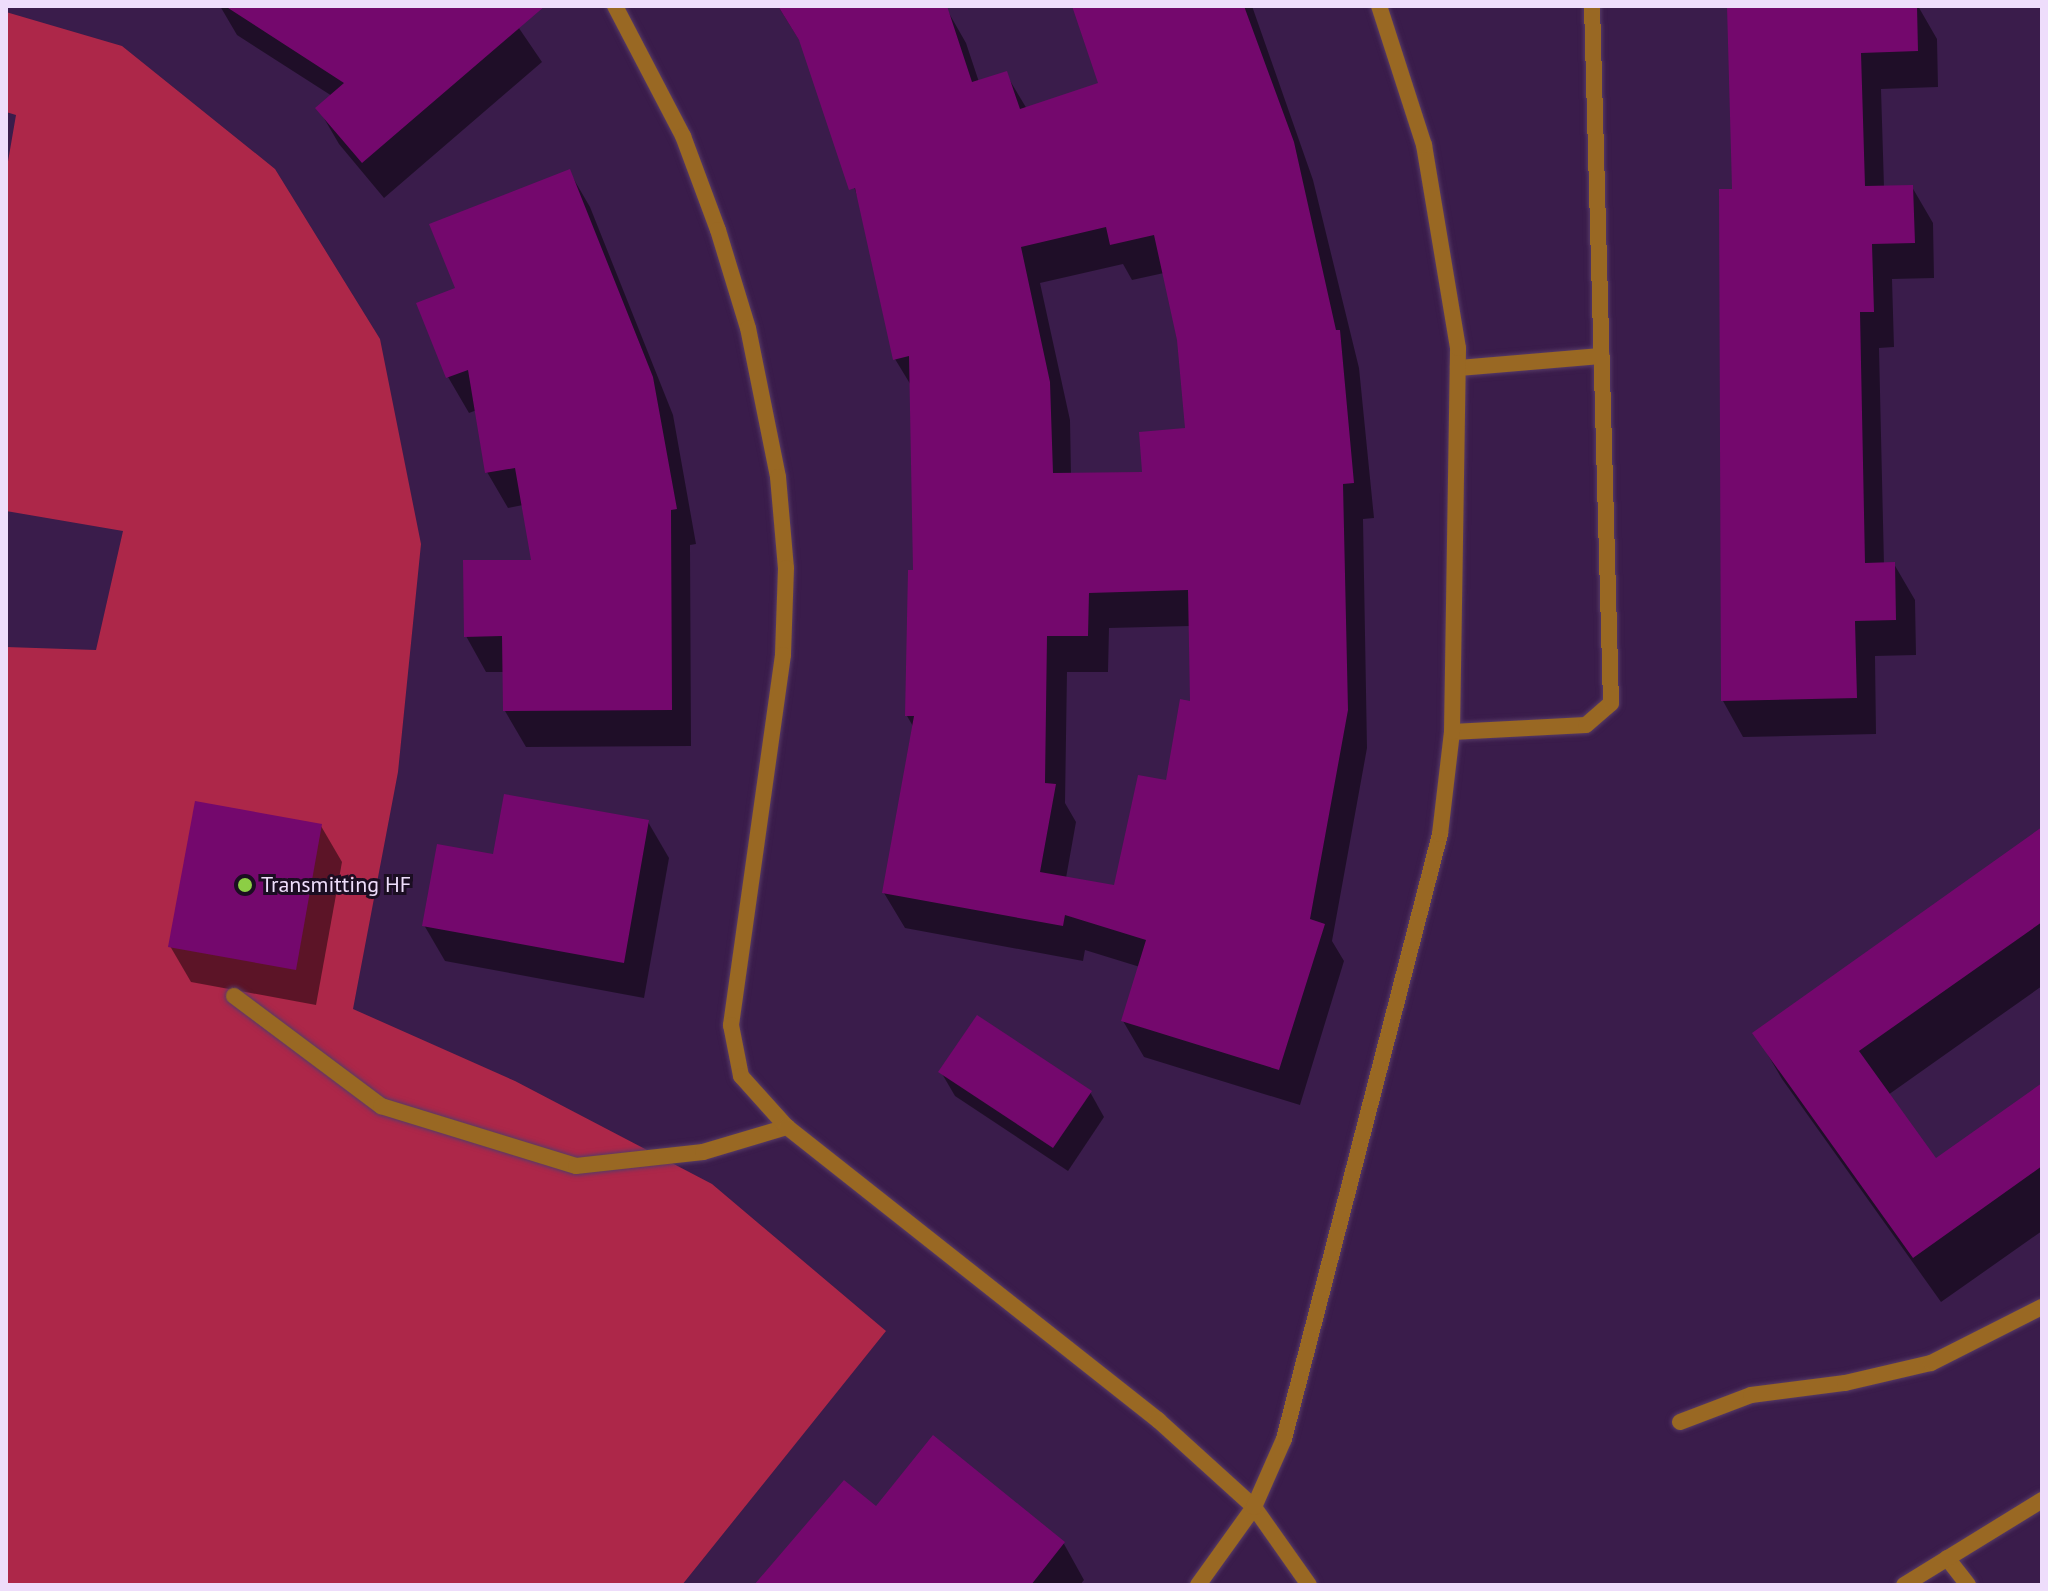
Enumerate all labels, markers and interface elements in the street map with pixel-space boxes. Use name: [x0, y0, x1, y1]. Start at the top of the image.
place label: Transmitting HF: [261, 872, 411, 898]
marker: Transmitting HF: [236, 876, 254, 894]

